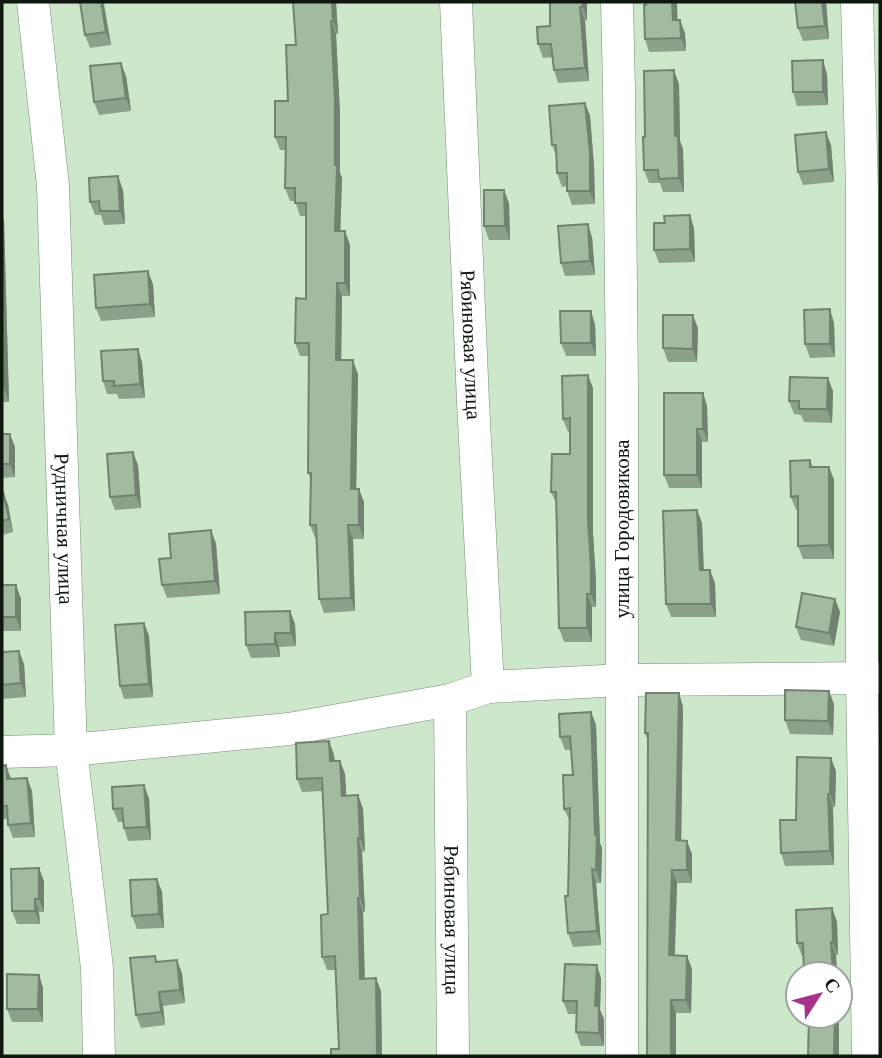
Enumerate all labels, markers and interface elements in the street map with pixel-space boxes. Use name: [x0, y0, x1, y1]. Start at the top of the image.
street label: Рябиновая улица: [455, 269, 486, 421]
street label: улица Городовикова: [610, 439, 634, 619]
street label: Рудничная улица: [50, 452, 78, 606]
street label: Рябиновая улица: [439, 845, 464, 996]
north arrow: [784, 960, 854, 1030]
text: С: [820, 974, 845, 997]

